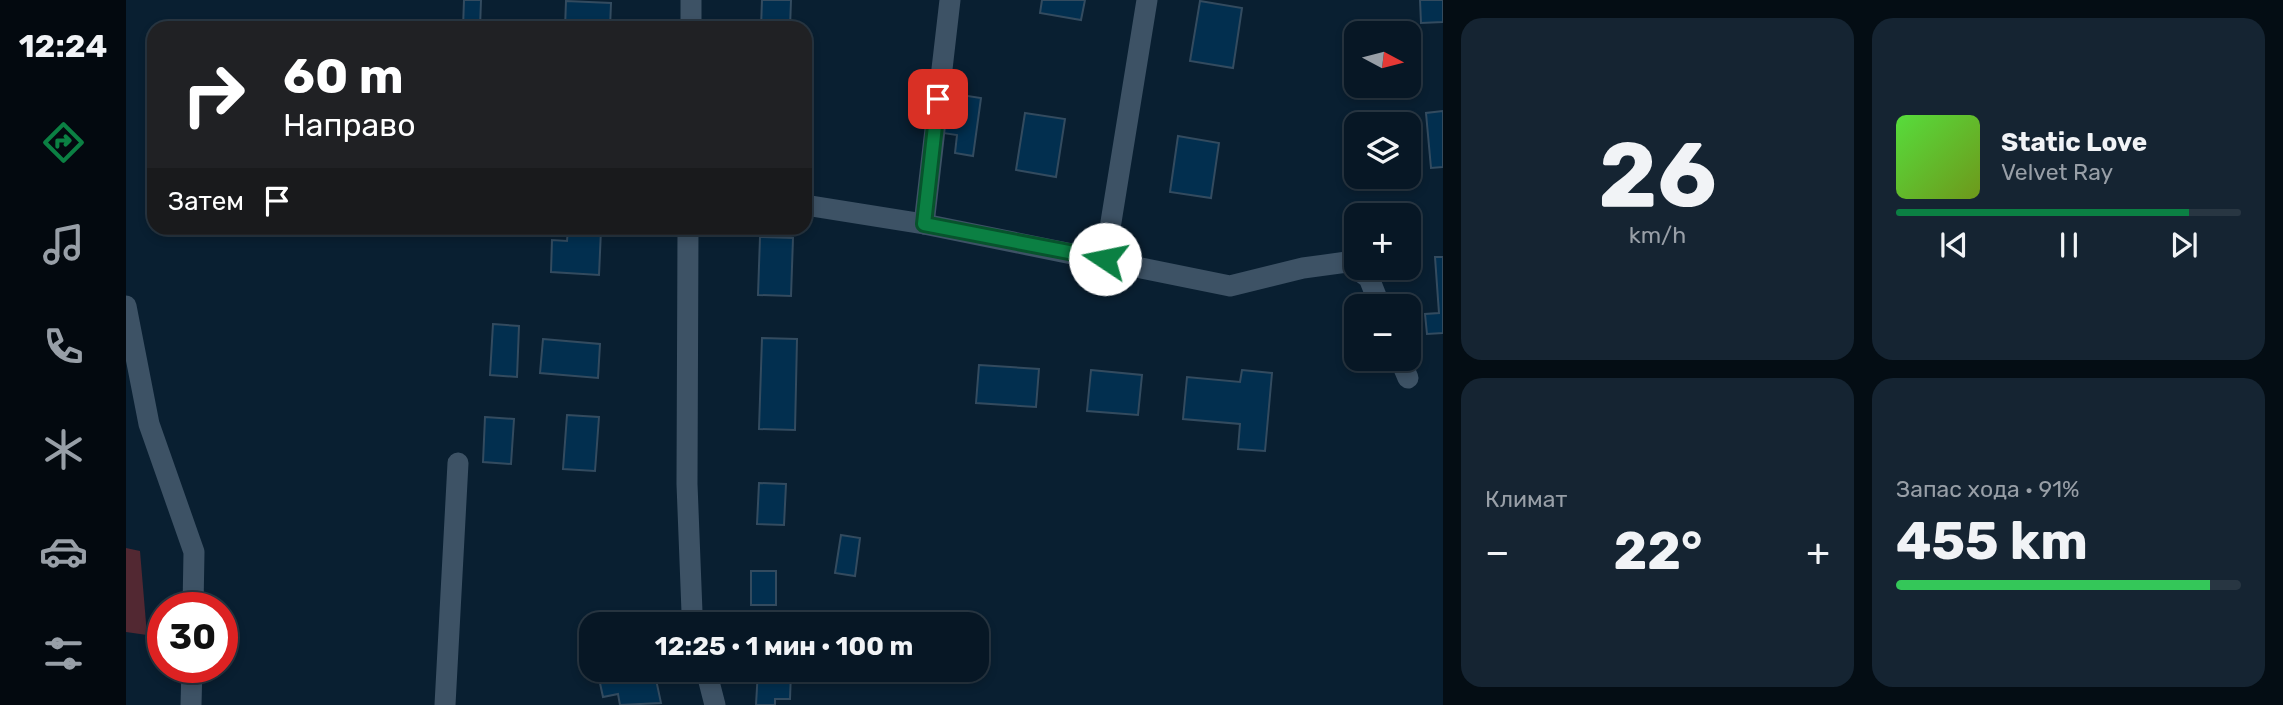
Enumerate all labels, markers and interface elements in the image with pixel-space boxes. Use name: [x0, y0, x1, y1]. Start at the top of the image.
north arrow: [1344, 21, 1421, 98]
map controls: [1344, 21, 1421, 371]
text: 12:24: [19, 27, 107, 65]
text: 60 m: [283, 47, 404, 105]
icon: right: [168, 49, 259, 140]
pin: [908, 69, 968, 129]
icon: arrive: [919, 80, 957, 118]
text: Направо: [283, 106, 416, 144]
button: layers: [1344, 112, 1421, 189]
icon: directions: [39, 118, 88, 167]
text: 26: [1598, 121, 1717, 229]
text: Static Love: [2001, 127, 2147, 158]
text: Velvet Ray: [2001, 158, 2113, 186]
icon: arrive: [258, 182, 296, 220]
text: Затем: [168, 186, 244, 217]
button: +: [1344, 203, 1421, 280]
icon: music: [39, 220, 88, 269]
text: km/h: [1629, 221, 1686, 249]
position arrow: [1068, 222, 1142, 296]
icon: previous: [1935, 226, 1973, 264]
icon: pause: [2050, 226, 2088, 264]
icon: next: [2165, 226, 2203, 264]
button: −: [1344, 294, 1421, 371]
icon: phone: [39, 322, 88, 371]
icon: climate: [39, 425, 88, 474]
text: Запас хода · 91%: [1896, 475, 2080, 503]
text: Климат: [1485, 485, 1567, 513]
text: 455 km: [1896, 510, 2088, 572]
text: 22°: [1614, 520, 1703, 582]
icon: car: [39, 527, 88, 576]
text: −: [1485, 529, 1510, 575]
text: +: [1806, 529, 1830, 575]
speed limit sign: 30: [147, 592, 238, 683]
icon: filters: [39, 629, 88, 678]
text: 12:25 · 1 мин · 100 m: [655, 631, 913, 662]

